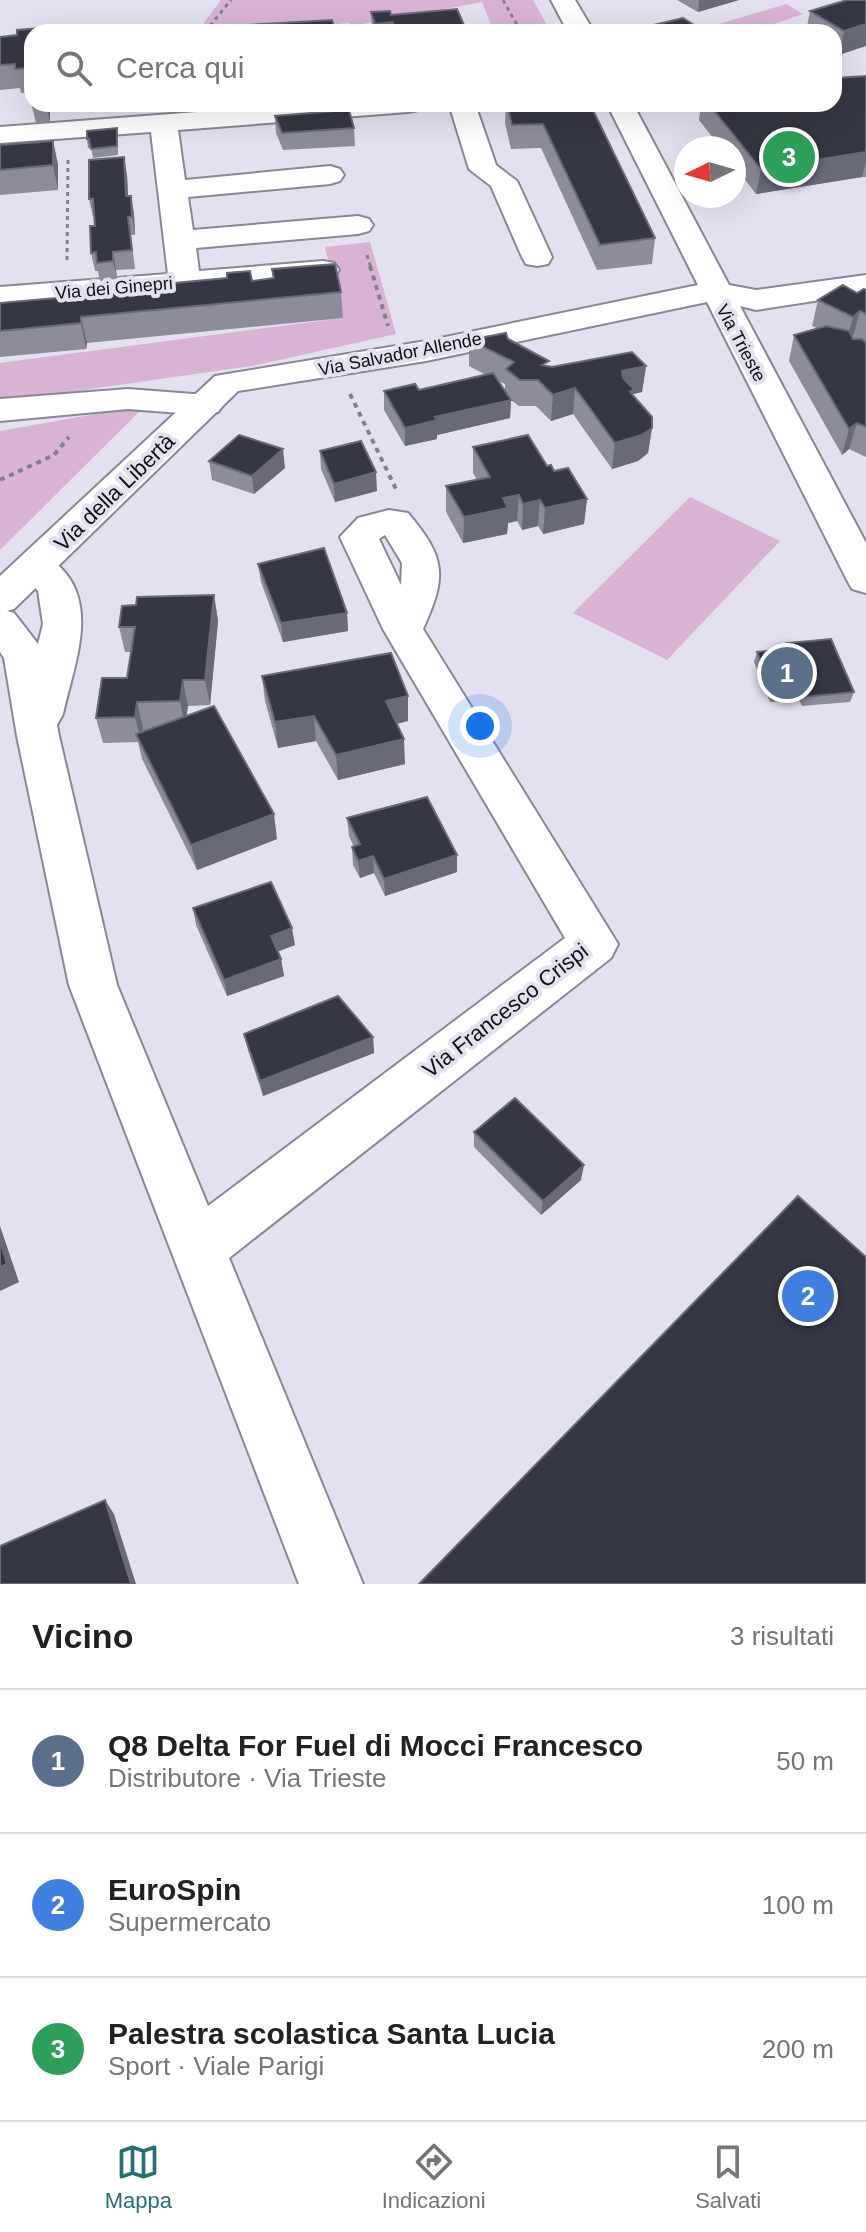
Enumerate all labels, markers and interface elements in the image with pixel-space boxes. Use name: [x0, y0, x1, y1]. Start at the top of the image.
search box: [24, 24, 842, 112]
icon: search: [52, 46, 96, 90]
text: Cerca qui: [116, 51, 244, 84]
pin: 3: [763, 127, 815, 187]
north arrow: [674, 136, 746, 208]
street label: Via dei Ginepri: [54, 273, 174, 303]
street label: Via Trieste: [712, 301, 770, 385]
street label: Via Salvador Allende: [317, 328, 483, 380]
street label: Via della Libertà: [49, 428, 180, 556]
pin: 1: [761, 643, 813, 703]
your location: [460, 706, 500, 746]
street label: Via Francesco Crispi: [418, 938, 593, 1083]
pin: 2: [782, 1266, 834, 1326]
text: Vicino: [32, 1617, 133, 1655]
text: 3 risultati: [730, 1621, 834, 1651]
text: Q8 Delta For Fuel di Mocci Francesco: [108, 1729, 643, 1762]
text: 1: [51, 1746, 65, 1776]
text: 50 m: [776, 1746, 834, 1776]
text: Distributore · Via Trieste: [108, 1763, 386, 1793]
text: EuroSpin: [108, 1873, 241, 1906]
text: 2: [51, 1890, 65, 1920]
text: 100 m: [762, 1890, 834, 1920]
text: Supermercato: [108, 1907, 271, 1937]
text: Palestra scolastica Santa Lucia: [108, 2017, 555, 2050]
text: 3: [51, 2034, 65, 2064]
text: 200 m: [762, 2034, 834, 2064]
text: Sport · Viale Parigi: [108, 2051, 324, 2081]
tab: Mappa: [105, 2140, 172, 2214]
tab: Indicazioni: [382, 2140, 486, 2214]
tab: Salvati: [695, 2140, 761, 2214]

